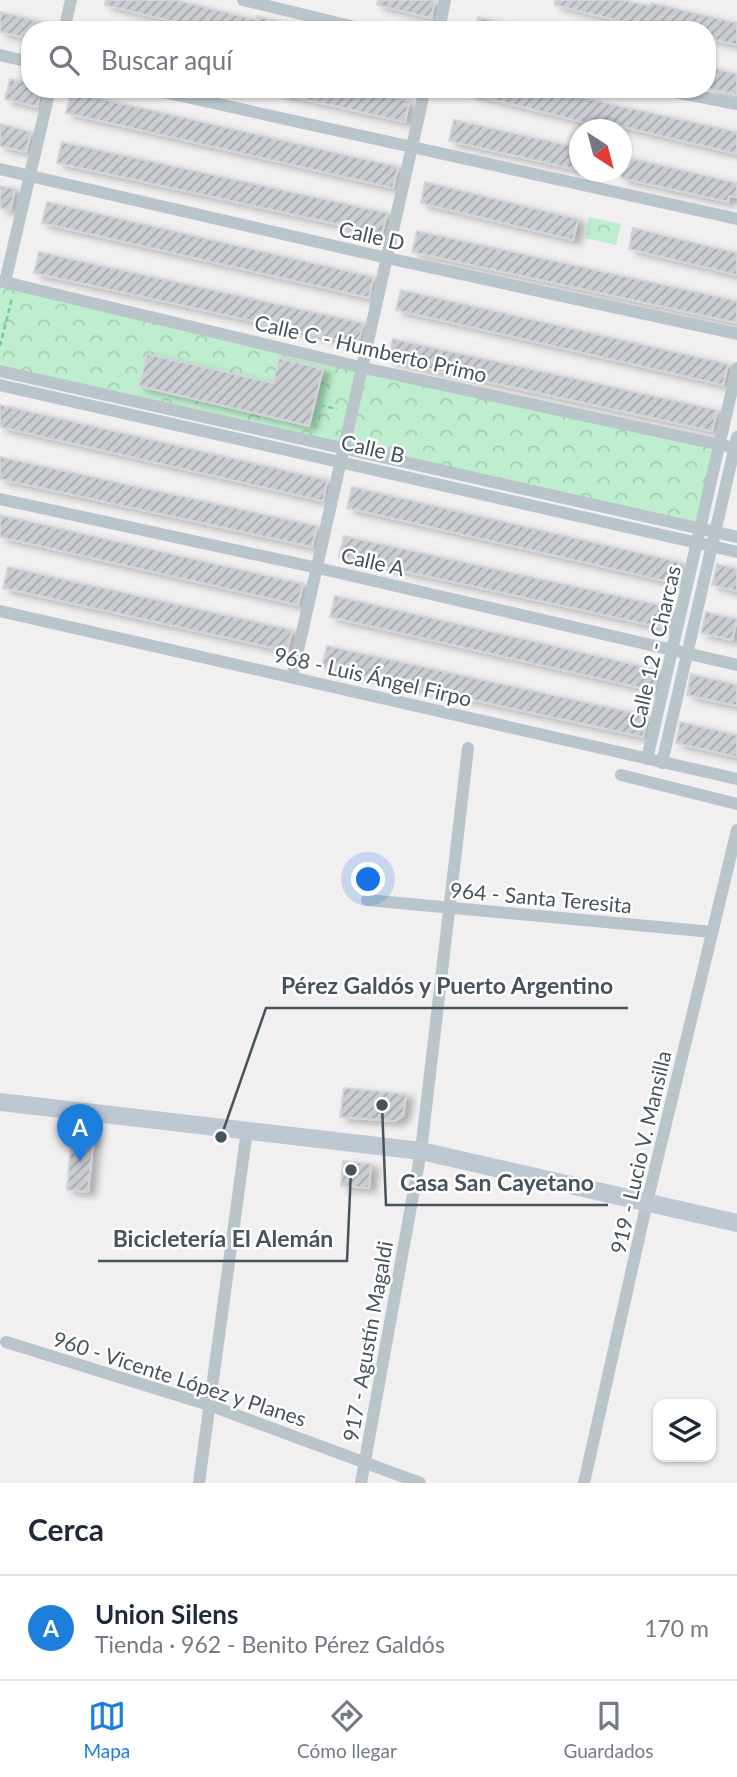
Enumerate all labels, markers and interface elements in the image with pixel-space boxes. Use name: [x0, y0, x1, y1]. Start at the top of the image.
search box: [21, 21, 716, 98]
icon: search: [45, 41, 83, 79]
text: Buscar aquí: [101, 44, 232, 76]
north arrow: [569, 119, 632, 182]
street label: Calle D: [337, 215, 407, 255]
street label: Calle C - Humberto Primo: [252, 309, 490, 387]
street label: Calle B: [339, 429, 407, 467]
street label: Calle A: [339, 542, 408, 581]
street label: Calle 12 - Charcas: [623, 563, 685, 731]
street label: 968 - Luis Ángel Firpo: [272, 641, 474, 711]
your location: [351, 862, 385, 896]
street label: 964 - Santa Teresita: [449, 877, 633, 917]
callout: Pérez Galdós y Puerto Argentino: [266, 964, 628, 1008]
text: Pérez Galdós y Puerto Argentino: [281, 971, 613, 999]
street label: 919 - Lucio V. Mansilla: [604, 1048, 676, 1256]
pin: A: [57, 1104, 103, 1162]
callout: Casa San Cayetano: [386, 1161, 608, 1205]
text: Casa San Cayetano: [400, 1168, 594, 1196]
callout: Bicicletería El Alemán: [98, 1217, 347, 1261]
text: Bicicletería El Alemán: [113, 1224, 333, 1252]
street label: 917 - Agustín Magaldi: [337, 1239, 397, 1443]
street label: 960 - Vicente López y Planes: [50, 1325, 310, 1431]
map controls: [653, 1399, 716, 1462]
button: layers: [653, 1399, 716, 1462]
text: Cerca: [28, 1511, 104, 1547]
text: Union Silens: [95, 1598, 238, 1630]
text: A: [43, 1614, 59, 1642]
text: 170 m: [644, 1614, 709, 1642]
text: Tienda · 962 - Benito Pérez Galdós: [95, 1630, 445, 1658]
tab: Mapa: [83, 1697, 130, 1762]
tab: Cómo llegar: [297, 1697, 397, 1762]
tab: Guardados: [564, 1697, 654, 1762]

